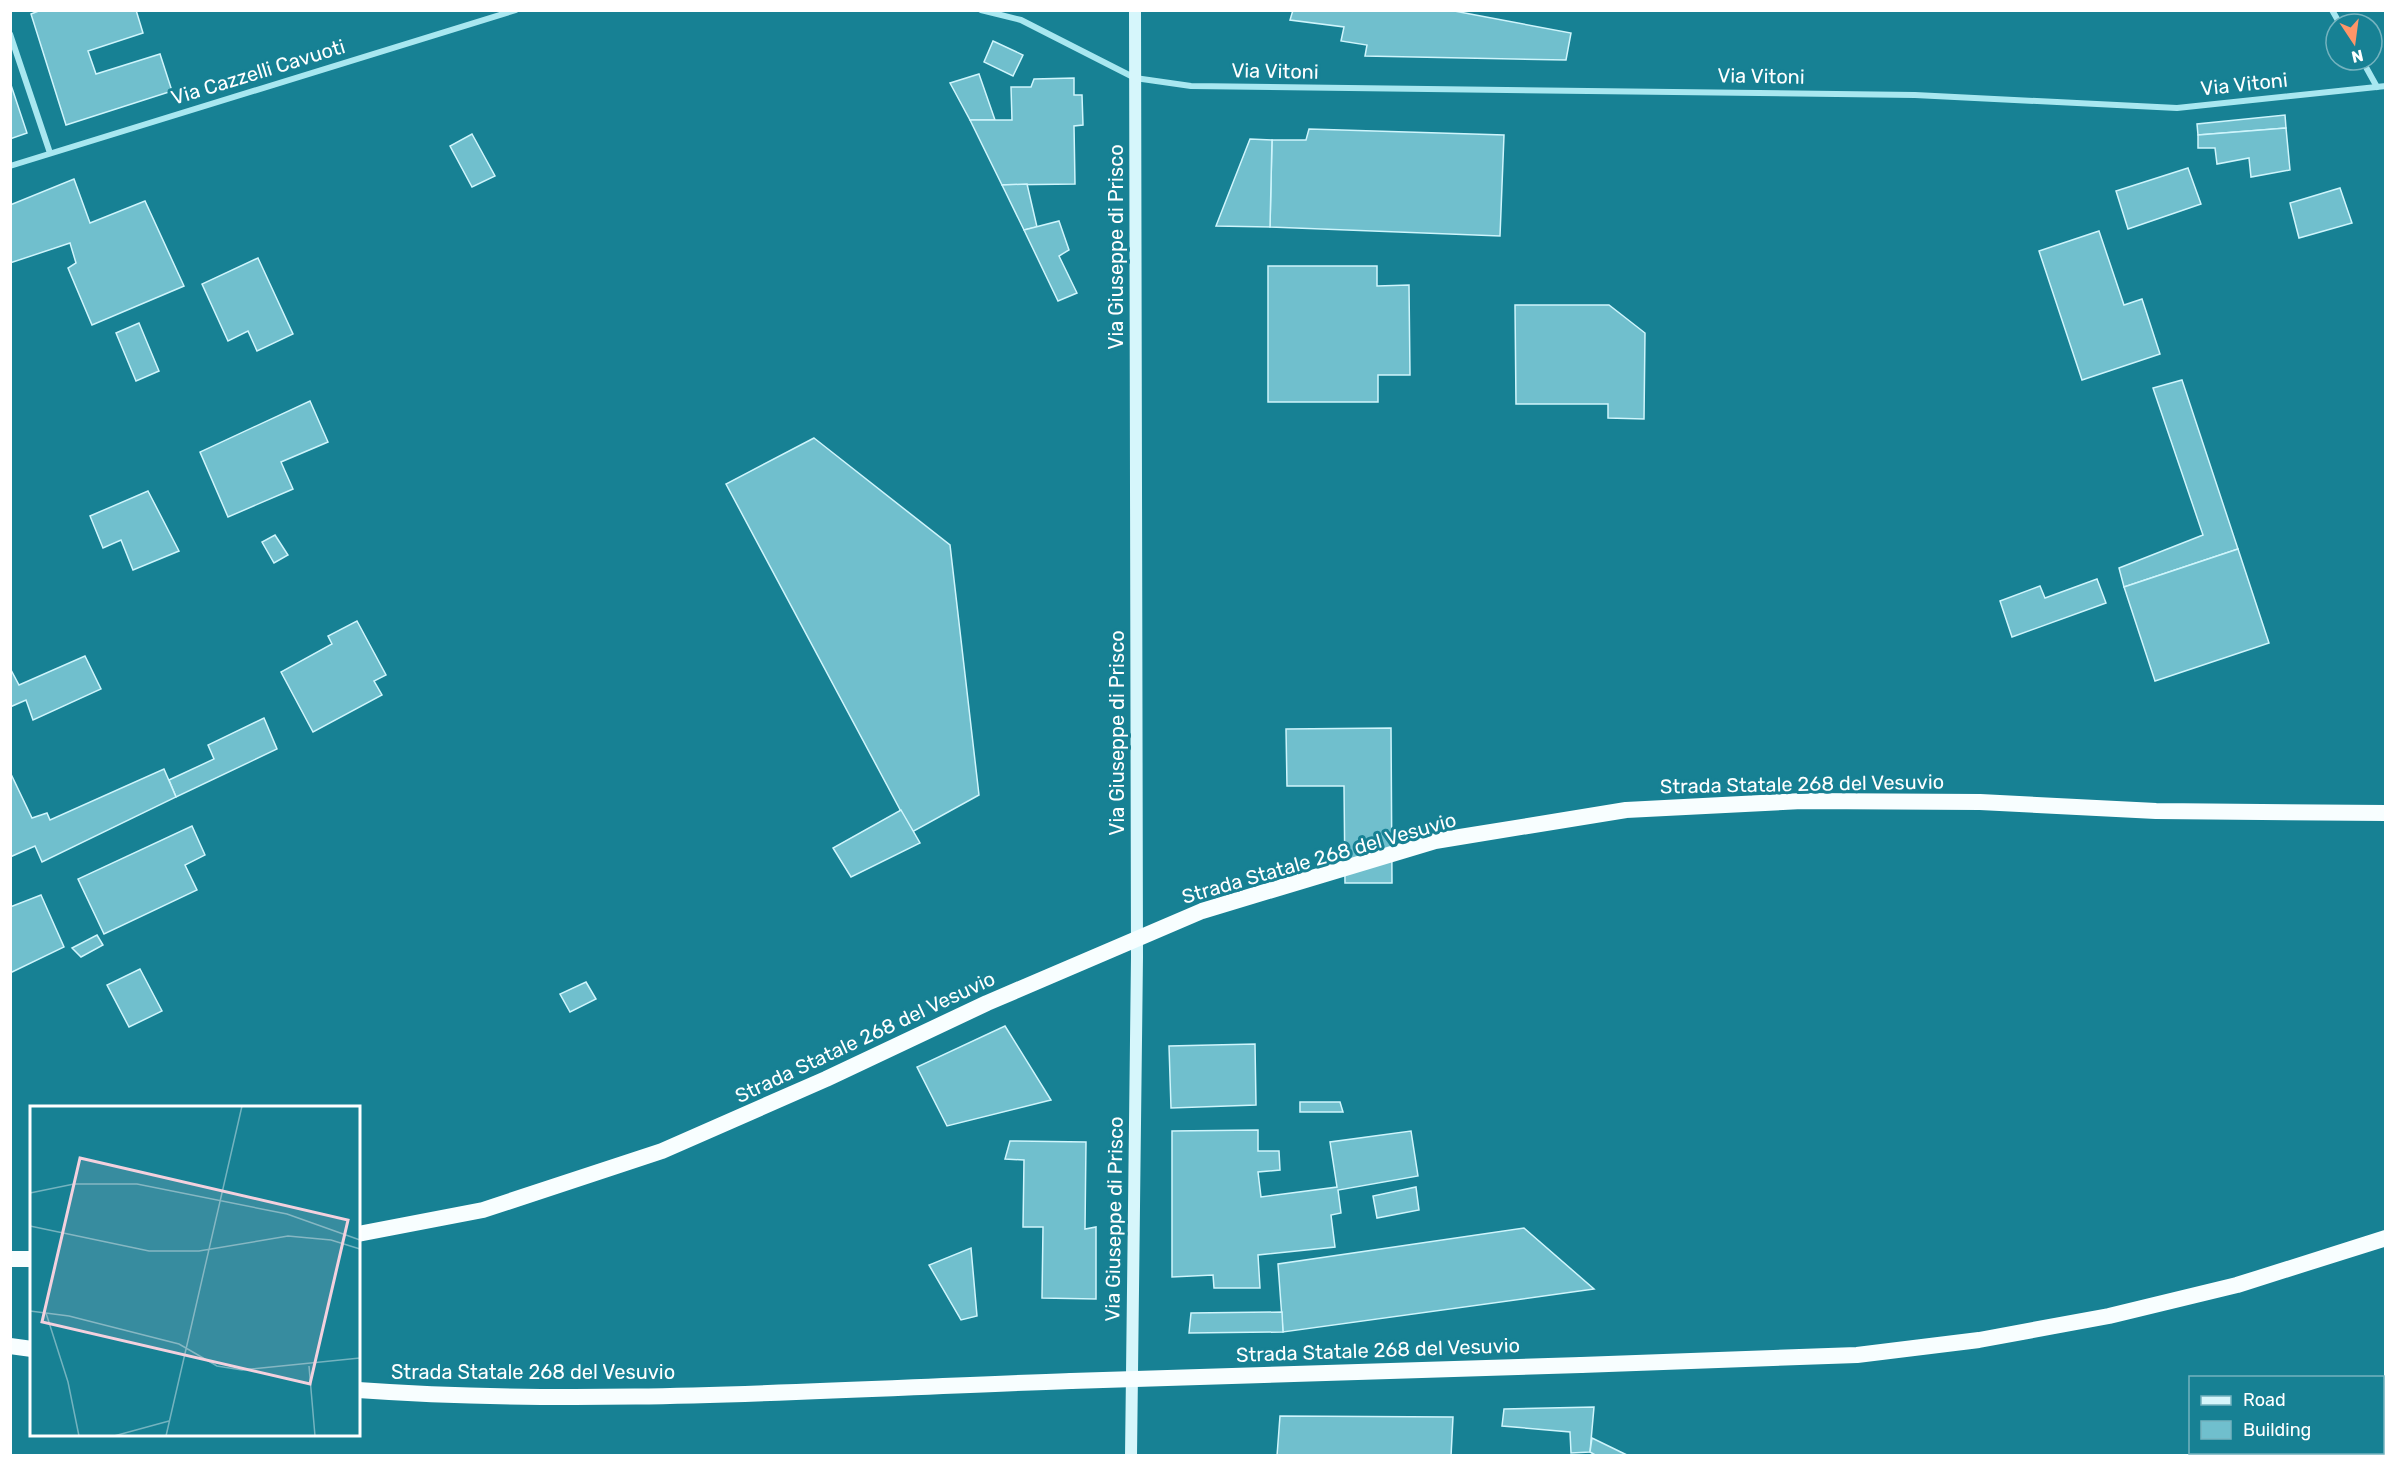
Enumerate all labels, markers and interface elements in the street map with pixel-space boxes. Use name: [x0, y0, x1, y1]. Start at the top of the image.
north arrow: [2324, 12, 2384, 72]
street label: Via Cazzelli Cavuoti: [168, 34, 348, 110]
text: N: [2350, 46, 2365, 67]
street label: Via Vitoni: [1231, 58, 1319, 84]
street label: Via Vitoni: [1717, 63, 1805, 89]
street label: Via Vitoni: [2199, 67, 2289, 101]
street label: Via Giuseppe di Prisco: [1104, 144, 1128, 350]
street label: Via Giuseppe di Prisco: [1105, 630, 1129, 836]
street label: Strada Statale 268 del Vesuvio: [1660, 770, 1944, 798]
street label: Strada Statale 268 del Vesuvio: [1179, 807, 1459, 909]
street label: Strada Statale 268 del Vesuvio: [731, 966, 999, 1108]
inset map: [30, 1106, 360, 1436]
street label: Via Giuseppe di Prisco: [1100, 1116, 1128, 1322]
street label: Strada Statale 268 del Vesuvio: [1236, 1333, 1520, 1367]
street label: Strada Statale 268 del Vesuvio: [391, 1360, 675, 1384]
legend: [2189, 1376, 2384, 1454]
text: Road: [2243, 1389, 2286, 1411]
text: Building: [2243, 1419, 2311, 1441]

